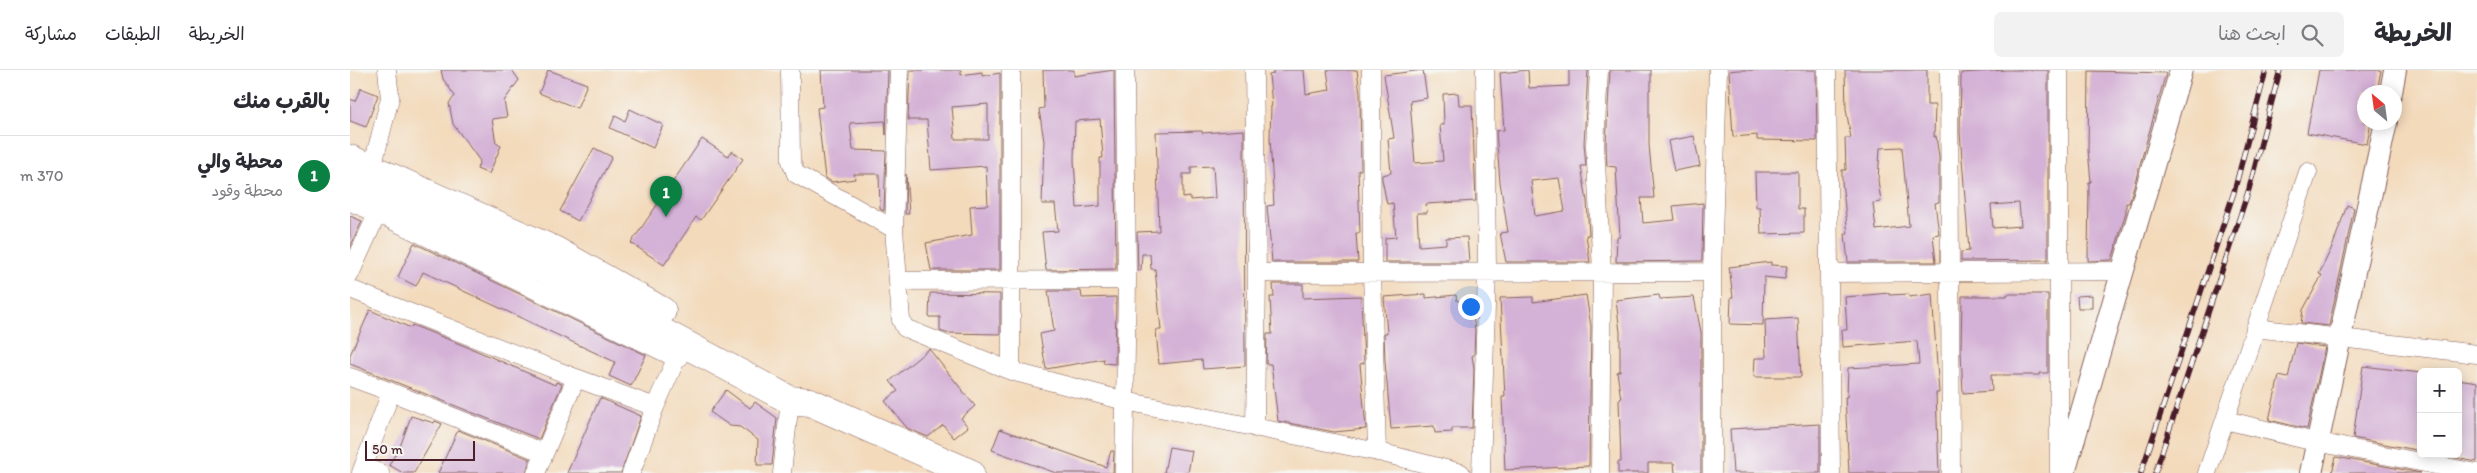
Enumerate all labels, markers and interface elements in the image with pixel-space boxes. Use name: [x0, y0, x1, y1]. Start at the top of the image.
search box: [1994, 12, 2344, 57]
text: الخريطة: [2374, 18, 2452, 47]
icon: search: [2298, 21, 2326, 49]
text: ابحث هنا: [2218, 22, 2286, 45]
text: مشاركة: [25, 23, 77, 45]
text: الطبقات: [105, 23, 161, 45]
text: الخريطة: [189, 23, 245, 45]
north arrow: [2357, 85, 2402, 130]
text: بالقرب منك: [233, 88, 330, 113]
text: محطة والي: [198, 150, 283, 173]
text: 370 m: [20, 166, 64, 185]
text: 1: [310, 166, 318, 185]
pin: 1: [650, 176, 682, 217]
text: محطة وقود: [212, 181, 283, 200]
your location: [1458, 294, 1484, 320]
map controls: [2417, 368, 2462, 458]
button: +: [2417, 368, 2462, 413]
button: −: [2417, 413, 2462, 458]
scale bar: [365, 438, 475, 461]
text: 50 m: [372, 441, 403, 458]

